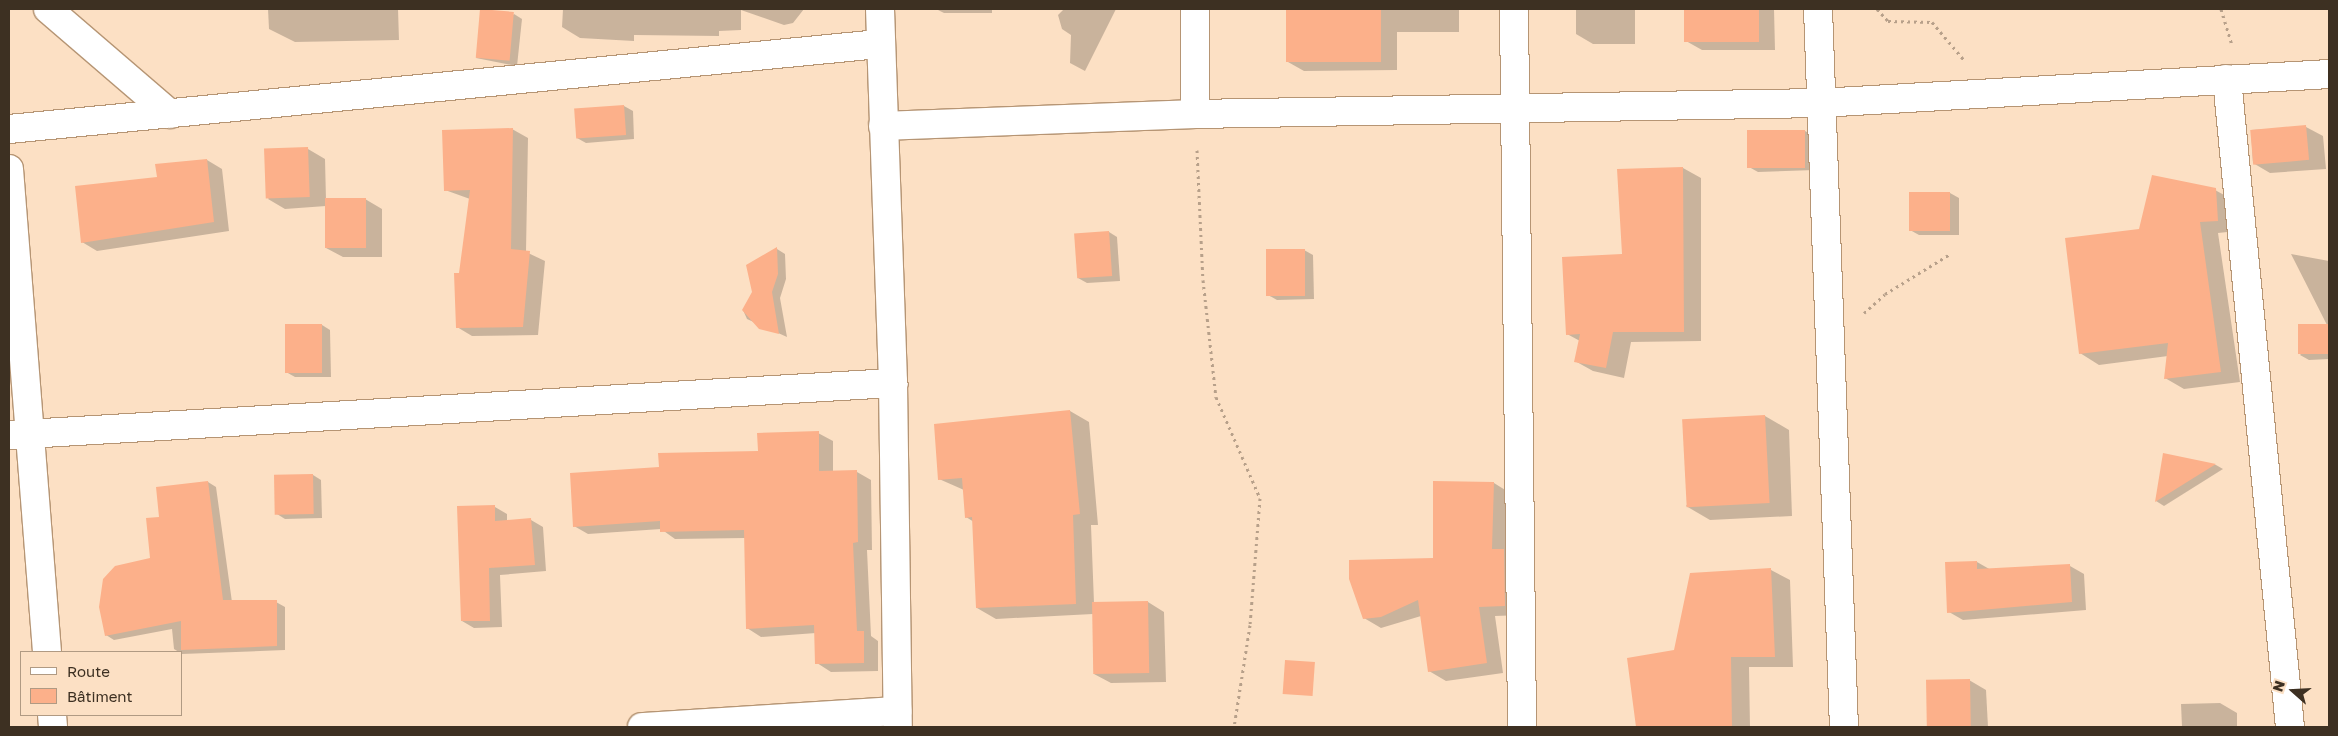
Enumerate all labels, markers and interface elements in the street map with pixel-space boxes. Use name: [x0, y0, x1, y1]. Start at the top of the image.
legend: [20, 651, 182, 716]
text: Route: [67, 662, 110, 680]
north arrow: [2268, 666, 2318, 716]
text: N: [2269, 678, 2288, 694]
text: Bâtiment: [67, 687, 132, 705]

